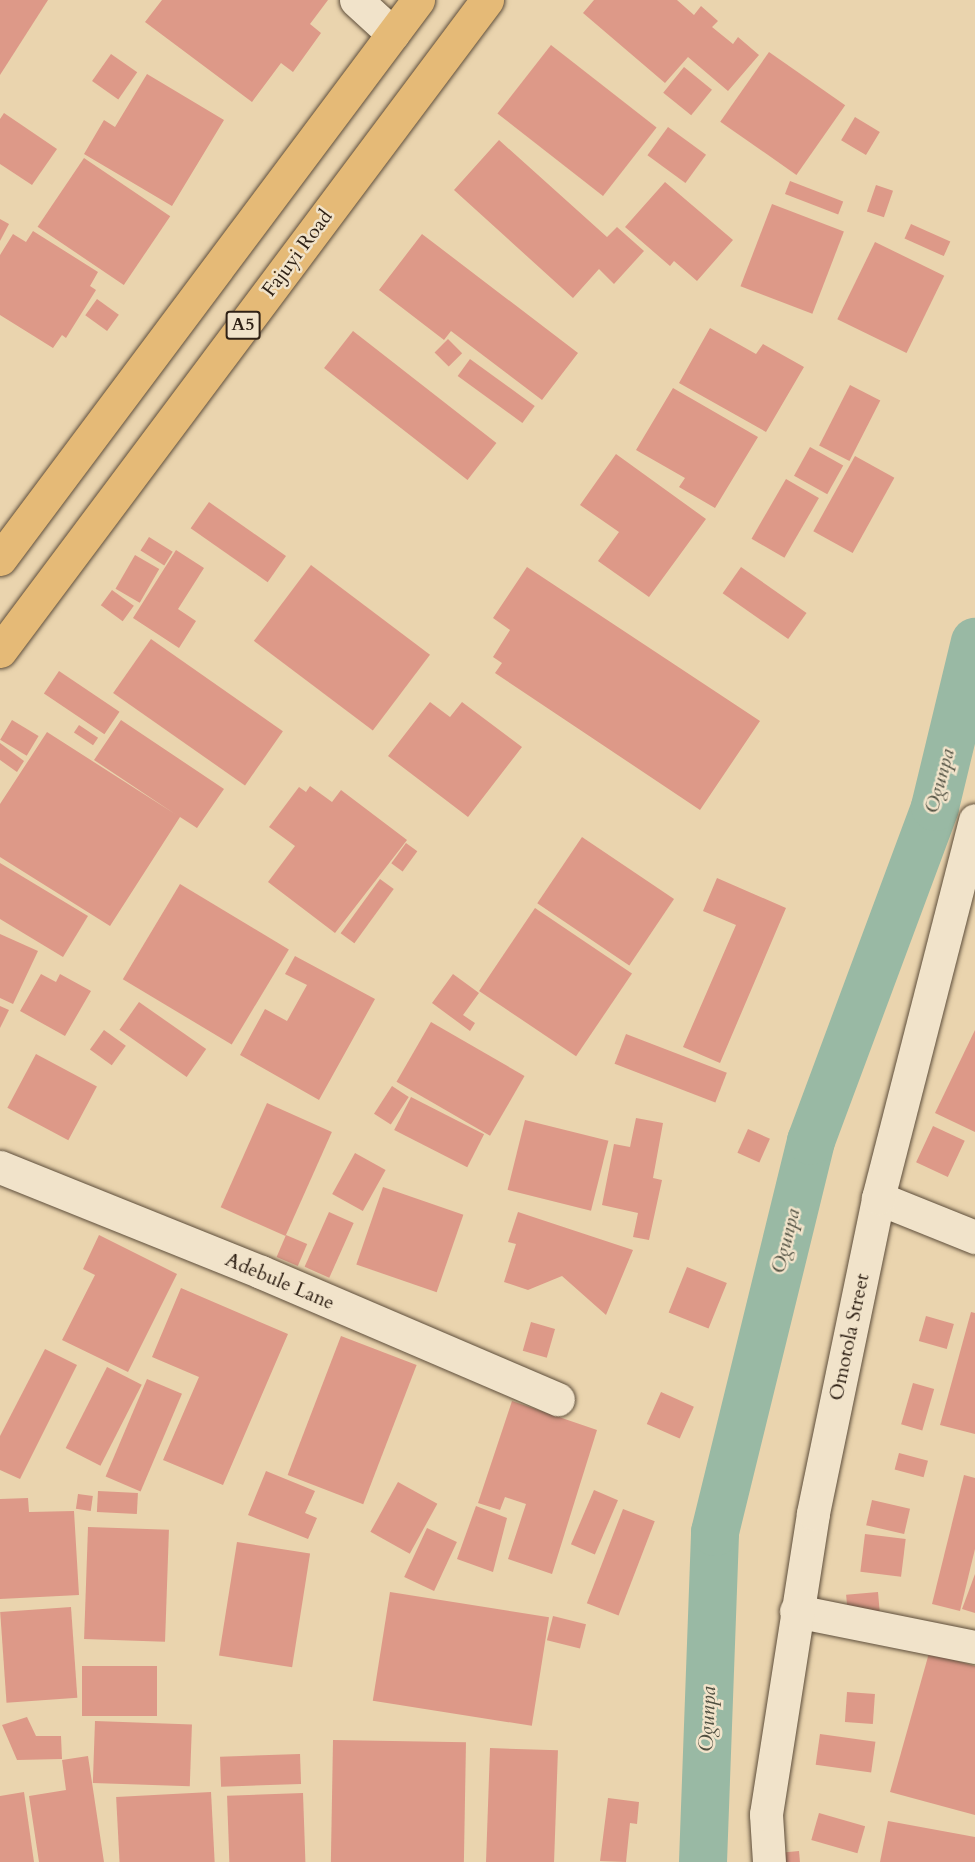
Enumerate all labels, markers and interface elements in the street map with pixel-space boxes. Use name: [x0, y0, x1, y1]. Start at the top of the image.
street label: Fajuyi Road: [257, 205, 337, 301]
road number: A5: [225, 310, 261, 340]
water label: Ogunpa: [919, 746, 961, 816]
water label: Ogunpa: [766, 1206, 806, 1276]
street label: Adebule Lane: [222, 1247, 338, 1315]
street label: Omotola Street: [824, 1271, 874, 1403]
water label: Ogunpa: [694, 1686, 722, 1752]

